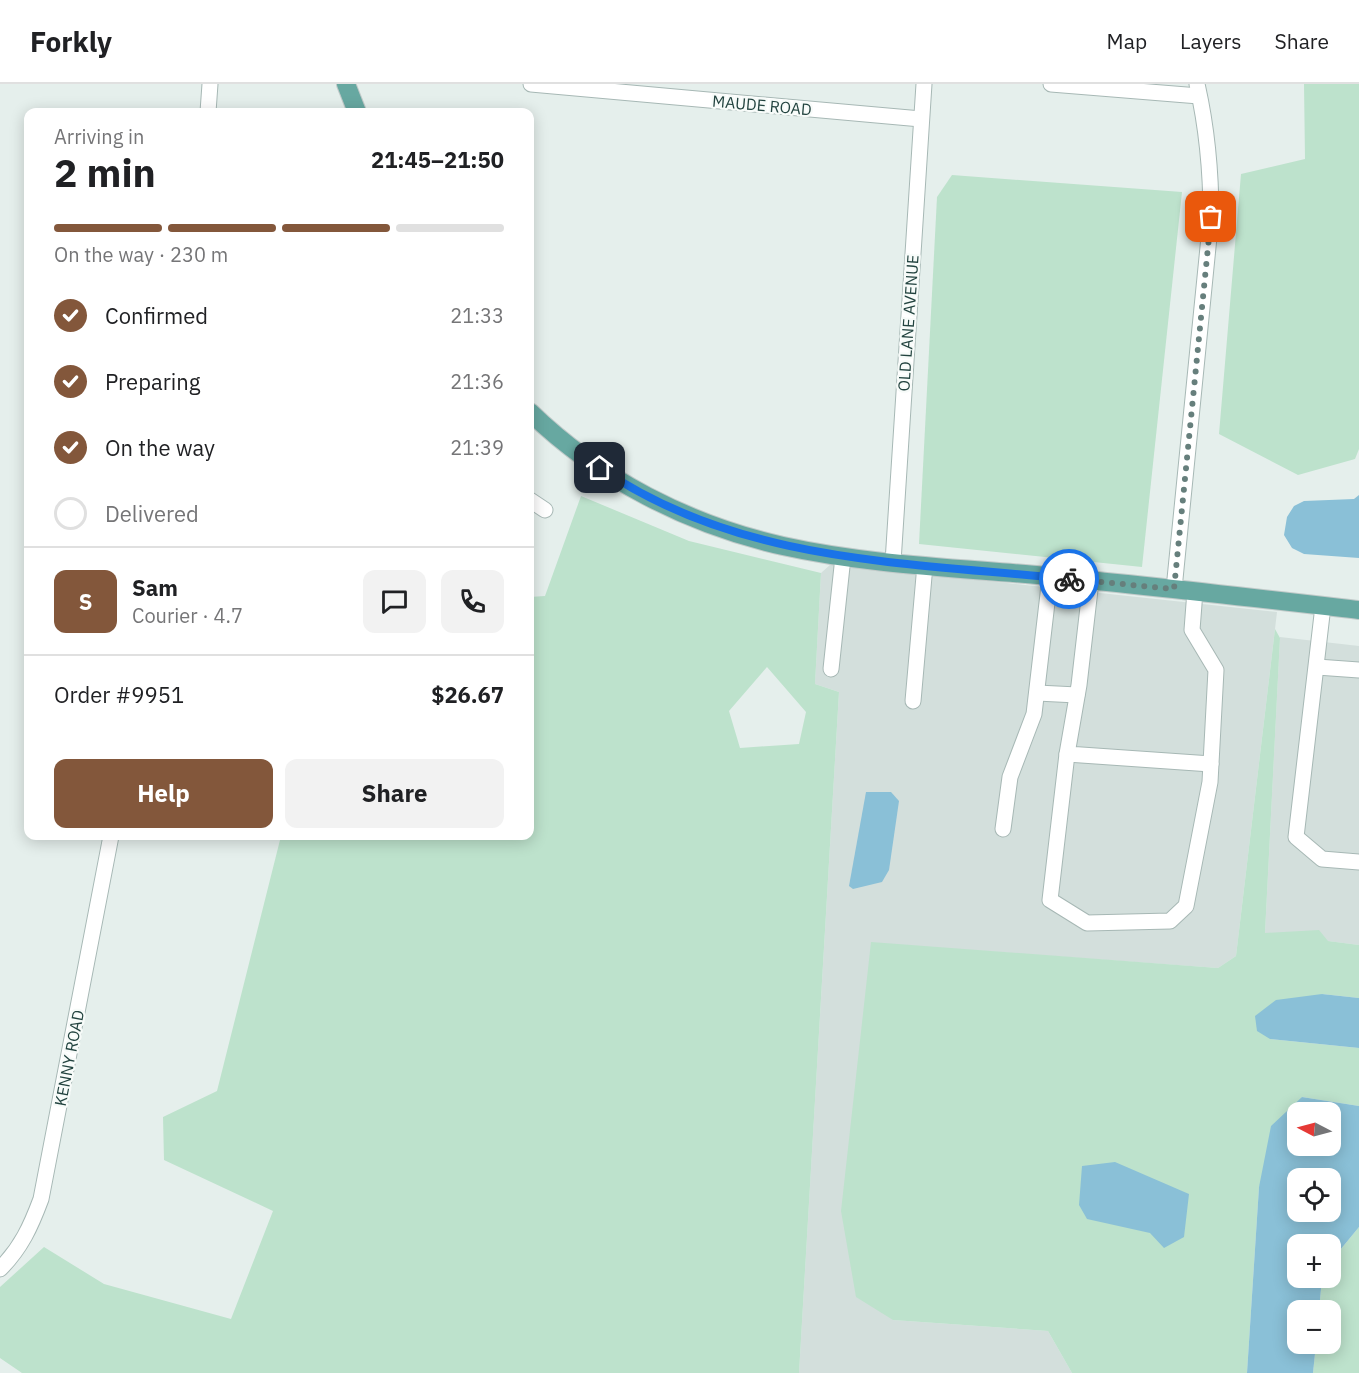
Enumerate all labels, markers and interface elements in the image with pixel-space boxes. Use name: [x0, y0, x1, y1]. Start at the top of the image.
text: Forkly: [30, 23, 112, 60]
text: Map: [1107, 27, 1147, 55]
text: Layers: [1180, 27, 1242, 55]
text: Share: [1275, 27, 1329, 55]
street label: MAUDE ROAD: [711, 91, 813, 119]
text: Arriving in: [54, 123, 144, 150]
text: 21:45–21:50: [371, 145, 504, 174]
text: 2 min: [54, 147, 156, 198]
pin: [1185, 191, 1236, 242]
icon: bag: [1194, 200, 1227, 233]
text: On the way · 230 m: [54, 241, 228, 268]
street label: OLD LANE AVENUE: [893, 254, 923, 392]
icon: check: [54, 299, 87, 332]
text: Confirmed: [105, 301, 208, 330]
text: 21:33: [450, 302, 504, 329]
icon: check: [54, 365, 87, 398]
text: Preparing: [105, 367, 200, 396]
text: 21:36: [450, 368, 504, 395]
icon: check: [54, 431, 87, 464]
text: On the way: [105, 433, 215, 462]
text: 21:39: [450, 434, 504, 461]
pin: [574, 442, 625, 493]
icon: home: [583, 451, 616, 484]
text: Delivered: [105, 499, 199, 528]
courier: [1039, 549, 1099, 609]
icon: bike: [1053, 563, 1086, 596]
button: chat: [363, 570, 426, 633]
button: phone: [441, 570, 504, 633]
text: Sam: [132, 573, 178, 602]
text: S: [79, 587, 92, 616]
text: Courier · 4.7: [132, 602, 243, 629]
text: Order #9951: [54, 680, 184, 709]
text: $26.67: [431, 680, 504, 709]
button: Help: [54, 759, 273, 828]
button: Share: [285, 759, 504, 828]
street label: KENNY ROAD: [50, 1008, 88, 1108]
north arrow: [1287, 1102, 1341, 1156]
map controls: [1287, 1102, 1341, 1354]
button: locate: [1287, 1168, 1341, 1222]
button: +: [1287, 1234, 1341, 1288]
button: −: [1287, 1300, 1341, 1354]

